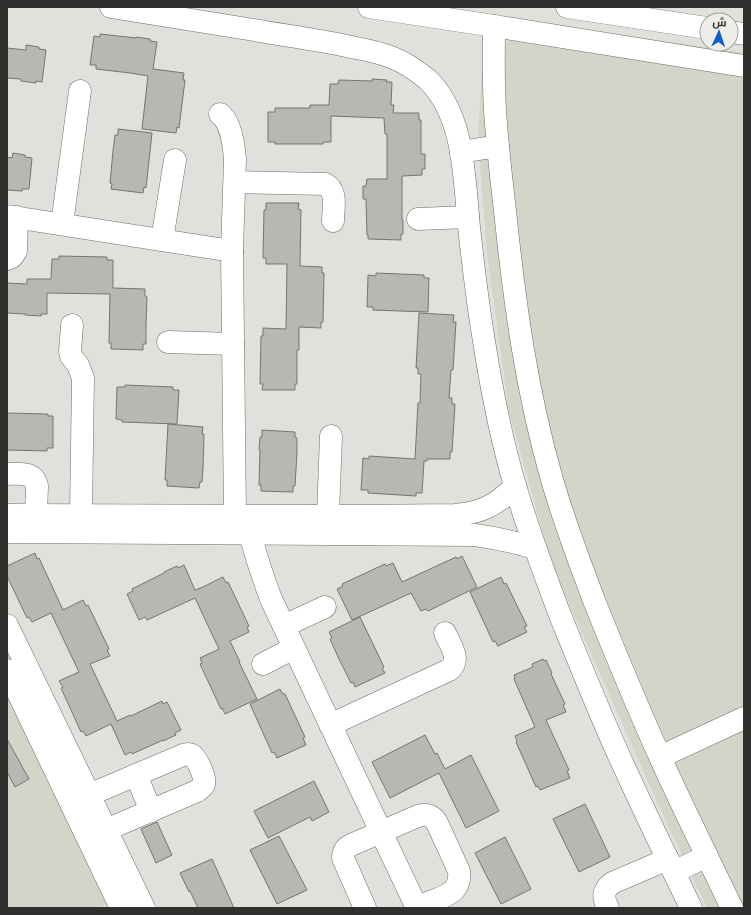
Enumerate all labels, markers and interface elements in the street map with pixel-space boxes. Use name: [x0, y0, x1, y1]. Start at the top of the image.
north arrow: [699, 12, 739, 52]
text: ش: [712, 15, 727, 29]

